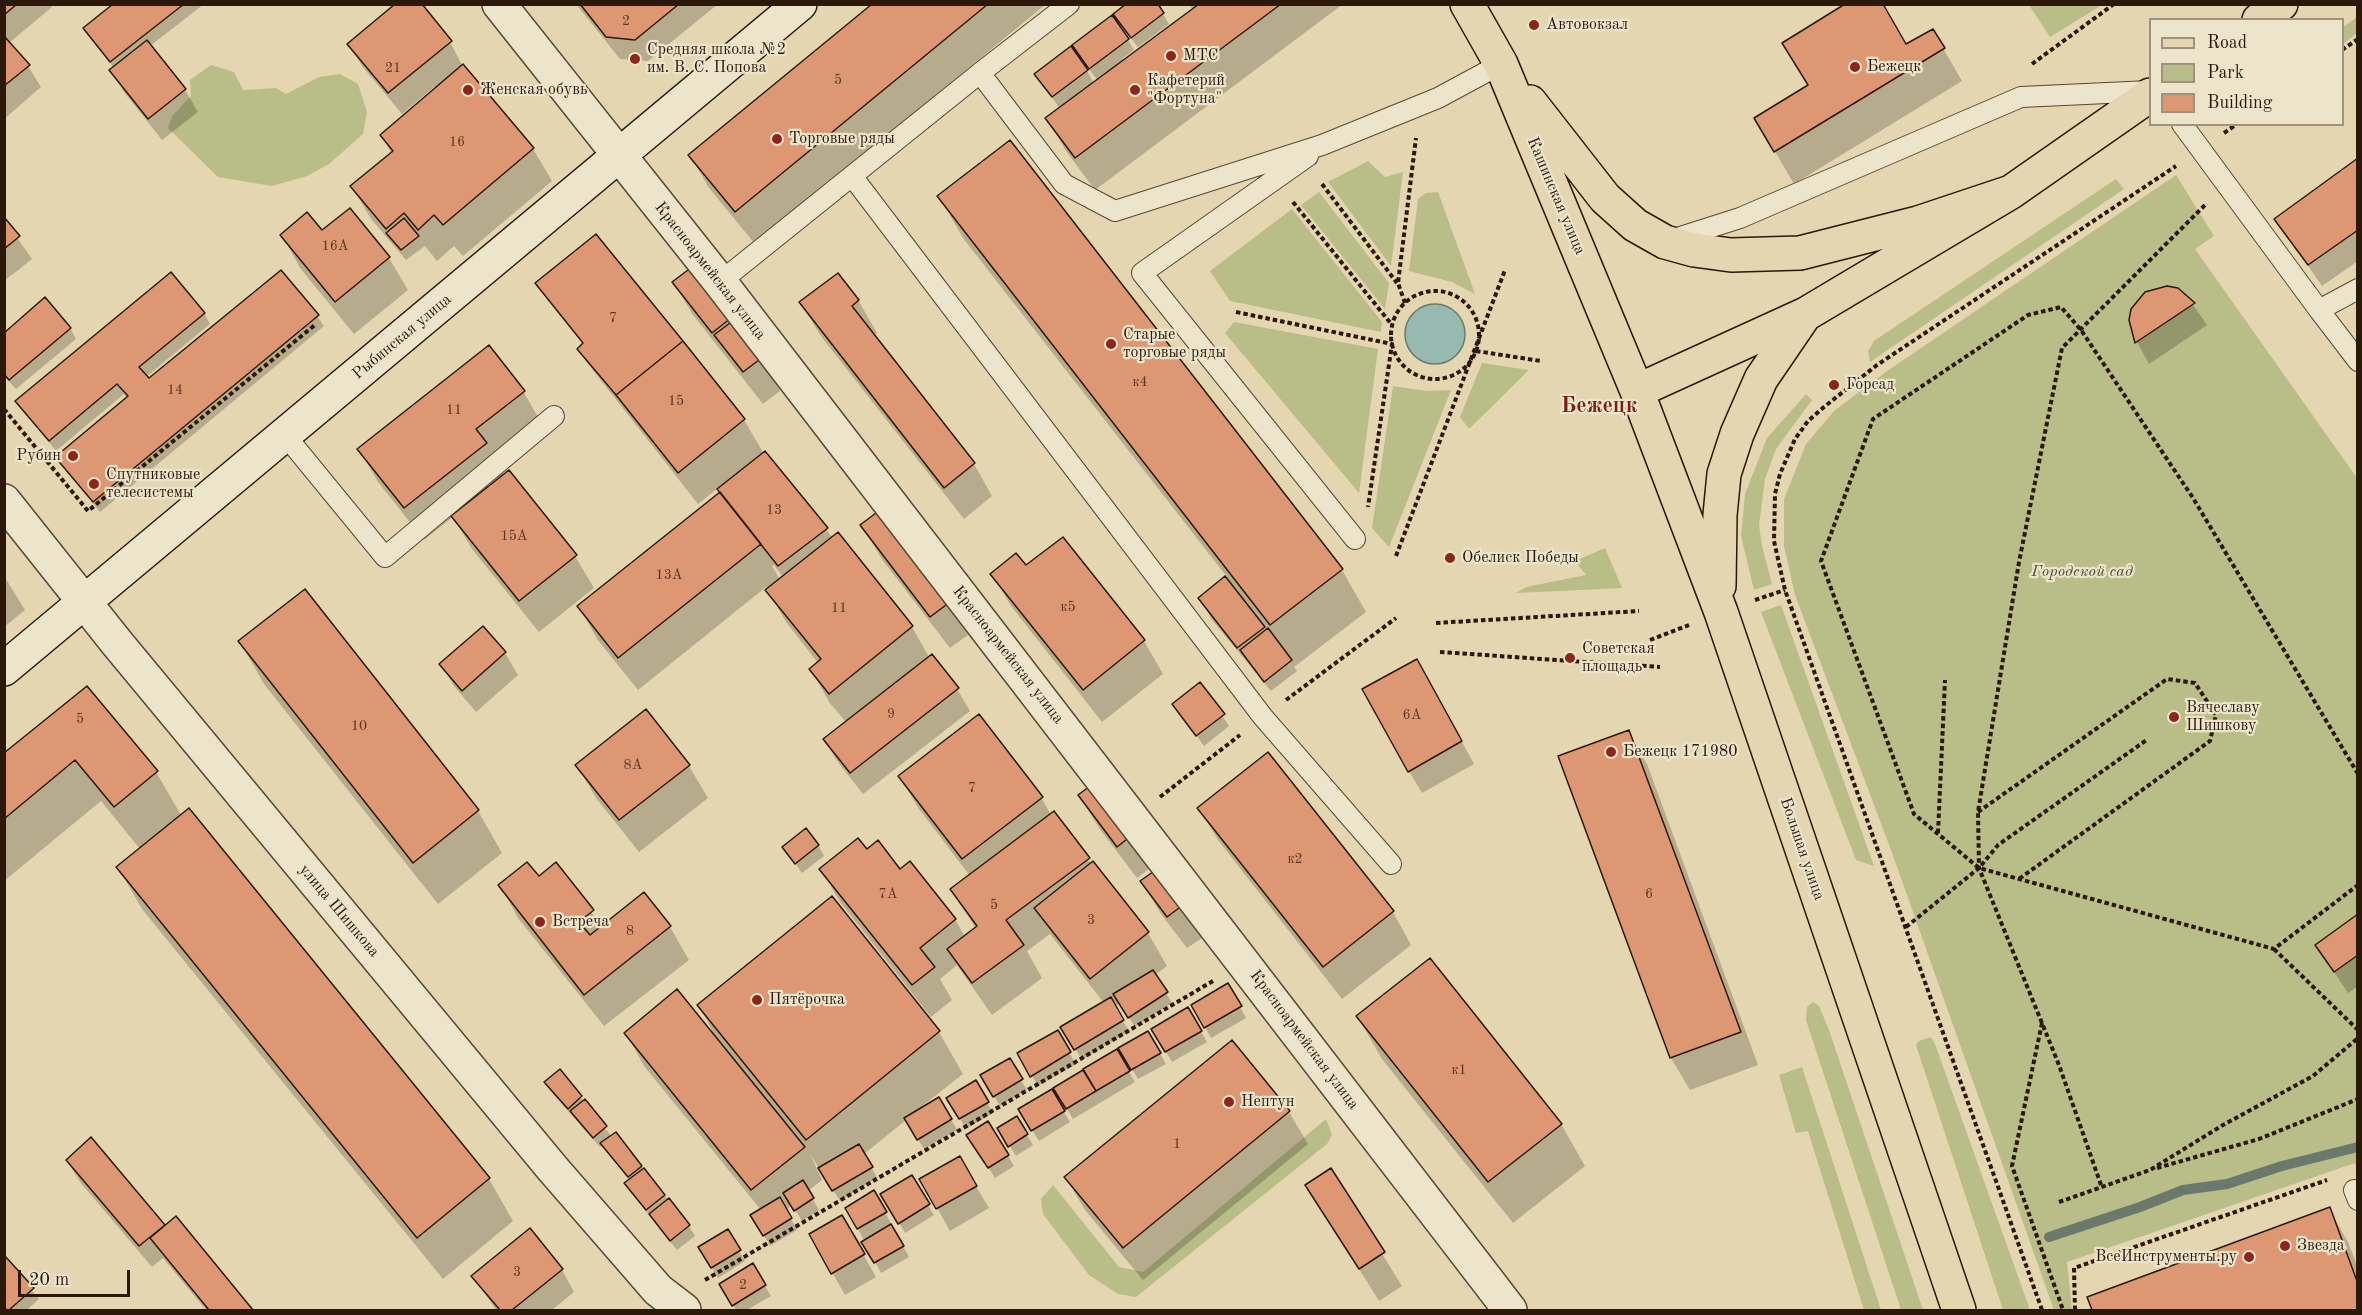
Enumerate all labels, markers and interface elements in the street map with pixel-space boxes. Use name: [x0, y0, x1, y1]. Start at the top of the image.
house number: 2: [622, 13, 630, 29]
place label: Автовокзал: [1546, 15, 1628, 35]
marker: Автовокзал: [1527, 18, 1541, 32]
legend: [2149, 18, 2344, 126]
text: Road: [2207, 34, 2247, 52]
place label: Средняя школа №2 им. В. С. Попова: [647, 40, 786, 78]
place label: МТС: [1183, 46, 1219, 66]
marker: МТС: [1164, 49, 1178, 63]
marker: Средняя школа №2 им. В. С. Попова: [628, 52, 642, 66]
place label: Бежецк: [1867, 57, 1921, 77]
house number: 21: [385, 60, 401, 76]
marker: Бежецк: [1848, 60, 1862, 74]
text: Park: [2207, 64, 2244, 82]
place label: Кафетерий "Фортуна": [1147, 71, 1225, 109]
house number: 5: [834, 72, 842, 88]
place label: Женская обувь: [480, 80, 587, 100]
marker: Женская обувь: [461, 83, 475, 97]
marker: Кафетерий "Фортуна": [1128, 83, 1142, 97]
text: Building: [2207, 94, 2272, 112]
place label: Торговые ряды: [789, 129, 895, 149]
marker: Торговые ряды: [770, 132, 784, 146]
house number: 16: [449, 134, 465, 150]
street label: Кашинская улица: [1523, 134, 1589, 258]
street label: Красноармейская улица: [650, 198, 770, 344]
house number: 16А: [322, 238, 348, 254]
street label: Рыбинская улица: [349, 290, 455, 384]
house number: 7: [609, 310, 617, 326]
place label: Старые торговые ряды: [1123, 325, 1226, 363]
marker: Старые торговые ряды: [1104, 337, 1118, 351]
house number: к4: [1132, 374, 1148, 390]
place label: Горсад: [1846, 375, 1894, 395]
marker: Горсад: [1827, 378, 1841, 392]
house number: 14: [167, 382, 183, 398]
house number: 15: [668, 393, 684, 409]
district label: Бежецк: [1561, 393, 1637, 419]
house number: 11: [446, 402, 462, 418]
place label: Рубин: [16, 446, 61, 466]
marker: Рубин: [66, 449, 80, 463]
place label: Спутниковые телесистемы: [106, 465, 200, 503]
marker: Спутниковые телесистемы: [87, 477, 101, 491]
house number: 13: [766, 502, 782, 518]
house number: 15А: [501, 528, 527, 544]
place label: Обелиск Победы: [1462, 548, 1579, 568]
marker: Обелиск Победы: [1443, 551, 1457, 565]
park label: Городской сад: [2031, 562, 2133, 582]
house number: 13А: [656, 567, 682, 583]
street label: Красноармейская улица: [948, 582, 1068, 728]
house number: к5: [1060, 599, 1076, 615]
house number: 11: [831, 600, 847, 616]
place label: Советская площадь: [1582, 639, 1654, 677]
marker: Советская площадь: [1563, 651, 1577, 665]
place label: Вячеславу Шишкову: [2186, 698, 2260, 736]
house number: 9: [887, 706, 895, 722]
house number: 6А: [1403, 707, 1421, 723]
marker: Вячеславу Шишкову: [2167, 710, 2181, 724]
house number: 5: [76, 711, 84, 727]
house number: 10: [351, 718, 367, 734]
place label: Бежецк 171980: [1623, 742, 1737, 762]
marker: Бежецк 171980: [1604, 745, 1618, 759]
house number: 8А: [624, 757, 642, 773]
house number: 7: [968, 780, 976, 796]
street label: Большая улица: [1775, 795, 1829, 903]
house number: к2: [1287, 851, 1303, 867]
street label: улица Шишкова: [295, 861, 383, 961]
house number: 7А: [879, 886, 897, 902]
house number: 6: [1645, 886, 1653, 902]
house number: 5: [990, 897, 998, 913]
place label: Встреча: [552, 912, 609, 932]
house number: 3: [1087, 912, 1095, 928]
marker: Встреча: [533, 915, 547, 929]
house number: 8: [626, 923, 634, 939]
street label: Красноармейская улица: [1245, 967, 1363, 1113]
place label: Пятёрочка: [769, 990, 845, 1010]
marker: Пятёрочка: [750, 993, 764, 1007]
house number: к1: [1451, 1062, 1467, 1078]
place label: Нептун: [1241, 1092, 1295, 1112]
marker: Нептун: [1222, 1095, 1236, 1109]
house number: 1: [1173, 1136, 1181, 1152]
place label: Звезда: [2297, 1236, 2345, 1256]
marker: Звезда: [2278, 1239, 2292, 1253]
place label: ВсеИнструменты.ру: [2095, 1247, 2237, 1267]
marker: ВсеИнструменты.ру: [2242, 1250, 2256, 1264]
scale bar: [21, 1258, 134, 1296]
house number: 3: [513, 1264, 521, 1280]
text: 20 m: [29, 1271, 69, 1289]
house number: 2: [739, 1277, 747, 1293]

